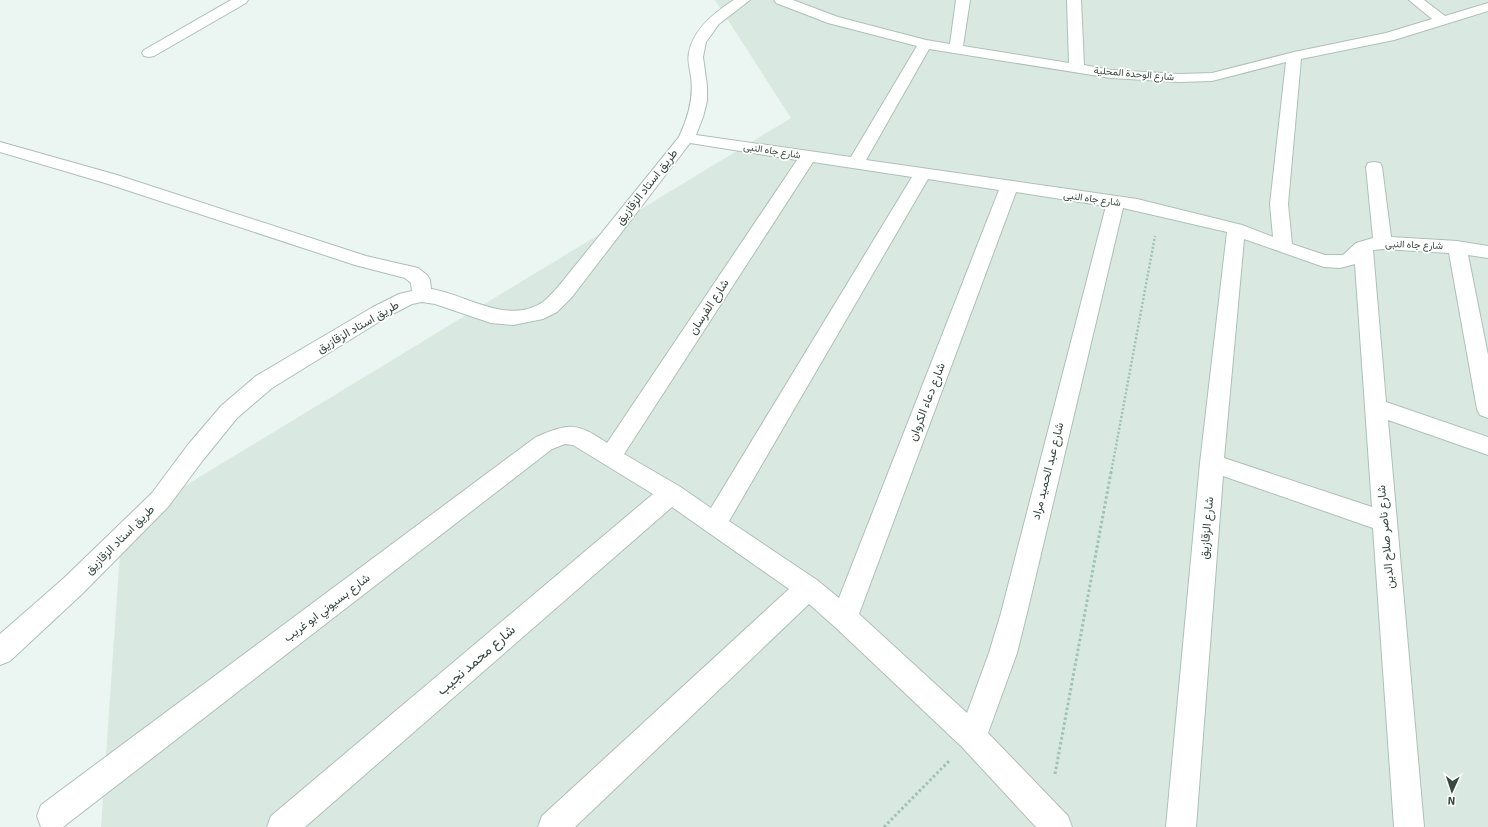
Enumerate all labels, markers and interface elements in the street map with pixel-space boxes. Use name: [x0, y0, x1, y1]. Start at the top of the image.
street label: شارع الوحدة المحلية: [1093, 65, 1175, 83]
street label: شارع جاه النبى: [742, 141, 802, 161]
street label: طريق استاد الزقازيق: [613, 146, 681, 228]
street label: شارع جاه النبى: [1062, 189, 1122, 209]
street label: شارع جاه النبى: [1385, 238, 1443, 252]
street label: شارع الفرسان: [685, 276, 733, 338]
street label: طريق استاد الزقازيق: [314, 297, 402, 357]
street label: شارع دعاء الكروان: [905, 361, 950, 444]
street label: شارع عبد الحميد مراد: [1029, 421, 1068, 521]
street label: شارع ناصر صلاح الدين: [1374, 484, 1399, 589]
street label: شارع الزقازيق: [1197, 496, 1218, 560]
street label: طريق استاد الزقازيق: [82, 502, 158, 578]
street label: شارع بسيوني ابو غريب: [281, 570, 375, 647]
street label: شارع محمد نجيب: [433, 621, 520, 700]
north arrow: [1432, 771, 1472, 811]
text: N: [1447, 794, 1456, 807]

